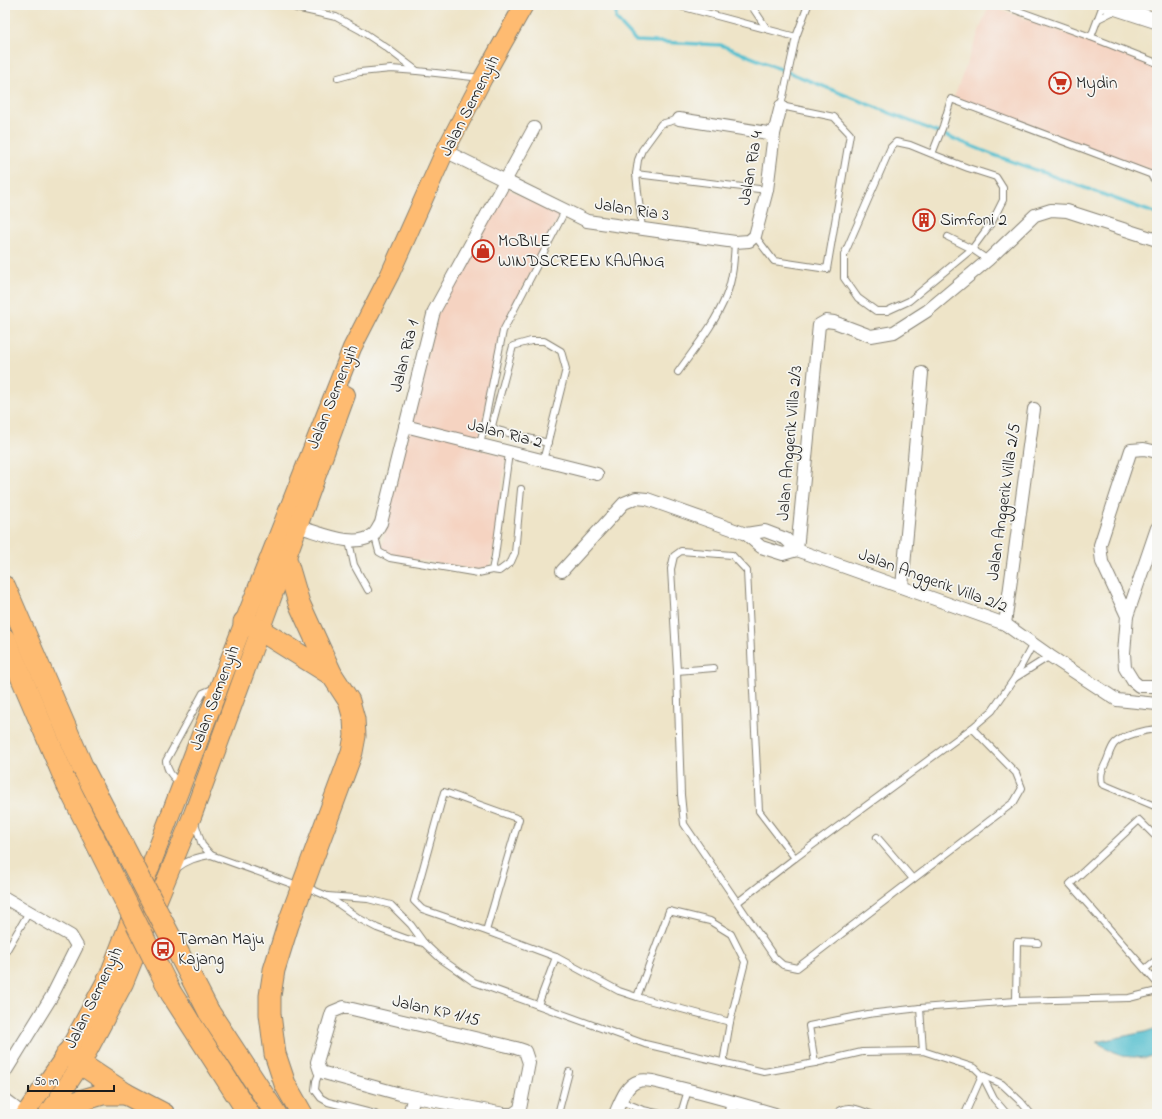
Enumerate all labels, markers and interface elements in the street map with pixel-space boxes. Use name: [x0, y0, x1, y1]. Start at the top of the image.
street label: Jalan Semenyih: [434, 51, 507, 161]
supermarket icon: Mydin: [1047, 70, 1073, 96]
place label: Mydin: [1076, 71, 1117, 97]
street label: Jalan Ria 4: [732, 129, 770, 207]
street label: Jalan Ria 3: [593, 192, 671, 228]
building icon: Simfoni 2: [911, 207, 937, 233]
place label: Simfoni 2: [940, 208, 1007, 233]
place label: MOBILE WINDSCREEN KAJANG: [498, 229, 665, 274]
shop icon: MOBILE WINDSCREEN KAJANG: [470, 238, 496, 264]
street label: Jalan Ria 1: [384, 317, 426, 395]
street label: Jalan Semenyih: [301, 341, 366, 453]
street label: Jalan Anggerik Villa 2/3: [771, 364, 811, 522]
street label: Jalan Ria 2: [465, 413, 545, 455]
street label: Jalan Anggerik Villa 2/5: [981, 422, 1029, 582]
street label: Jalan Anggerik Villa 2/2: [854, 542, 1011, 622]
street label: Jalan Semenyih: [184, 642, 247, 754]
place label: Taman Maju Kajang: [178, 927, 265, 974]
bus stop icon: Taman Maju Kajang: [150, 936, 176, 962]
street label: Jalan Semenyih: [59, 943, 130, 1054]
street label: Jalan KP 1/15: [390, 989, 483, 1033]
scale bar: [28, 1067, 114, 1093]
text: 50 m: [34, 1073, 58, 1091]

